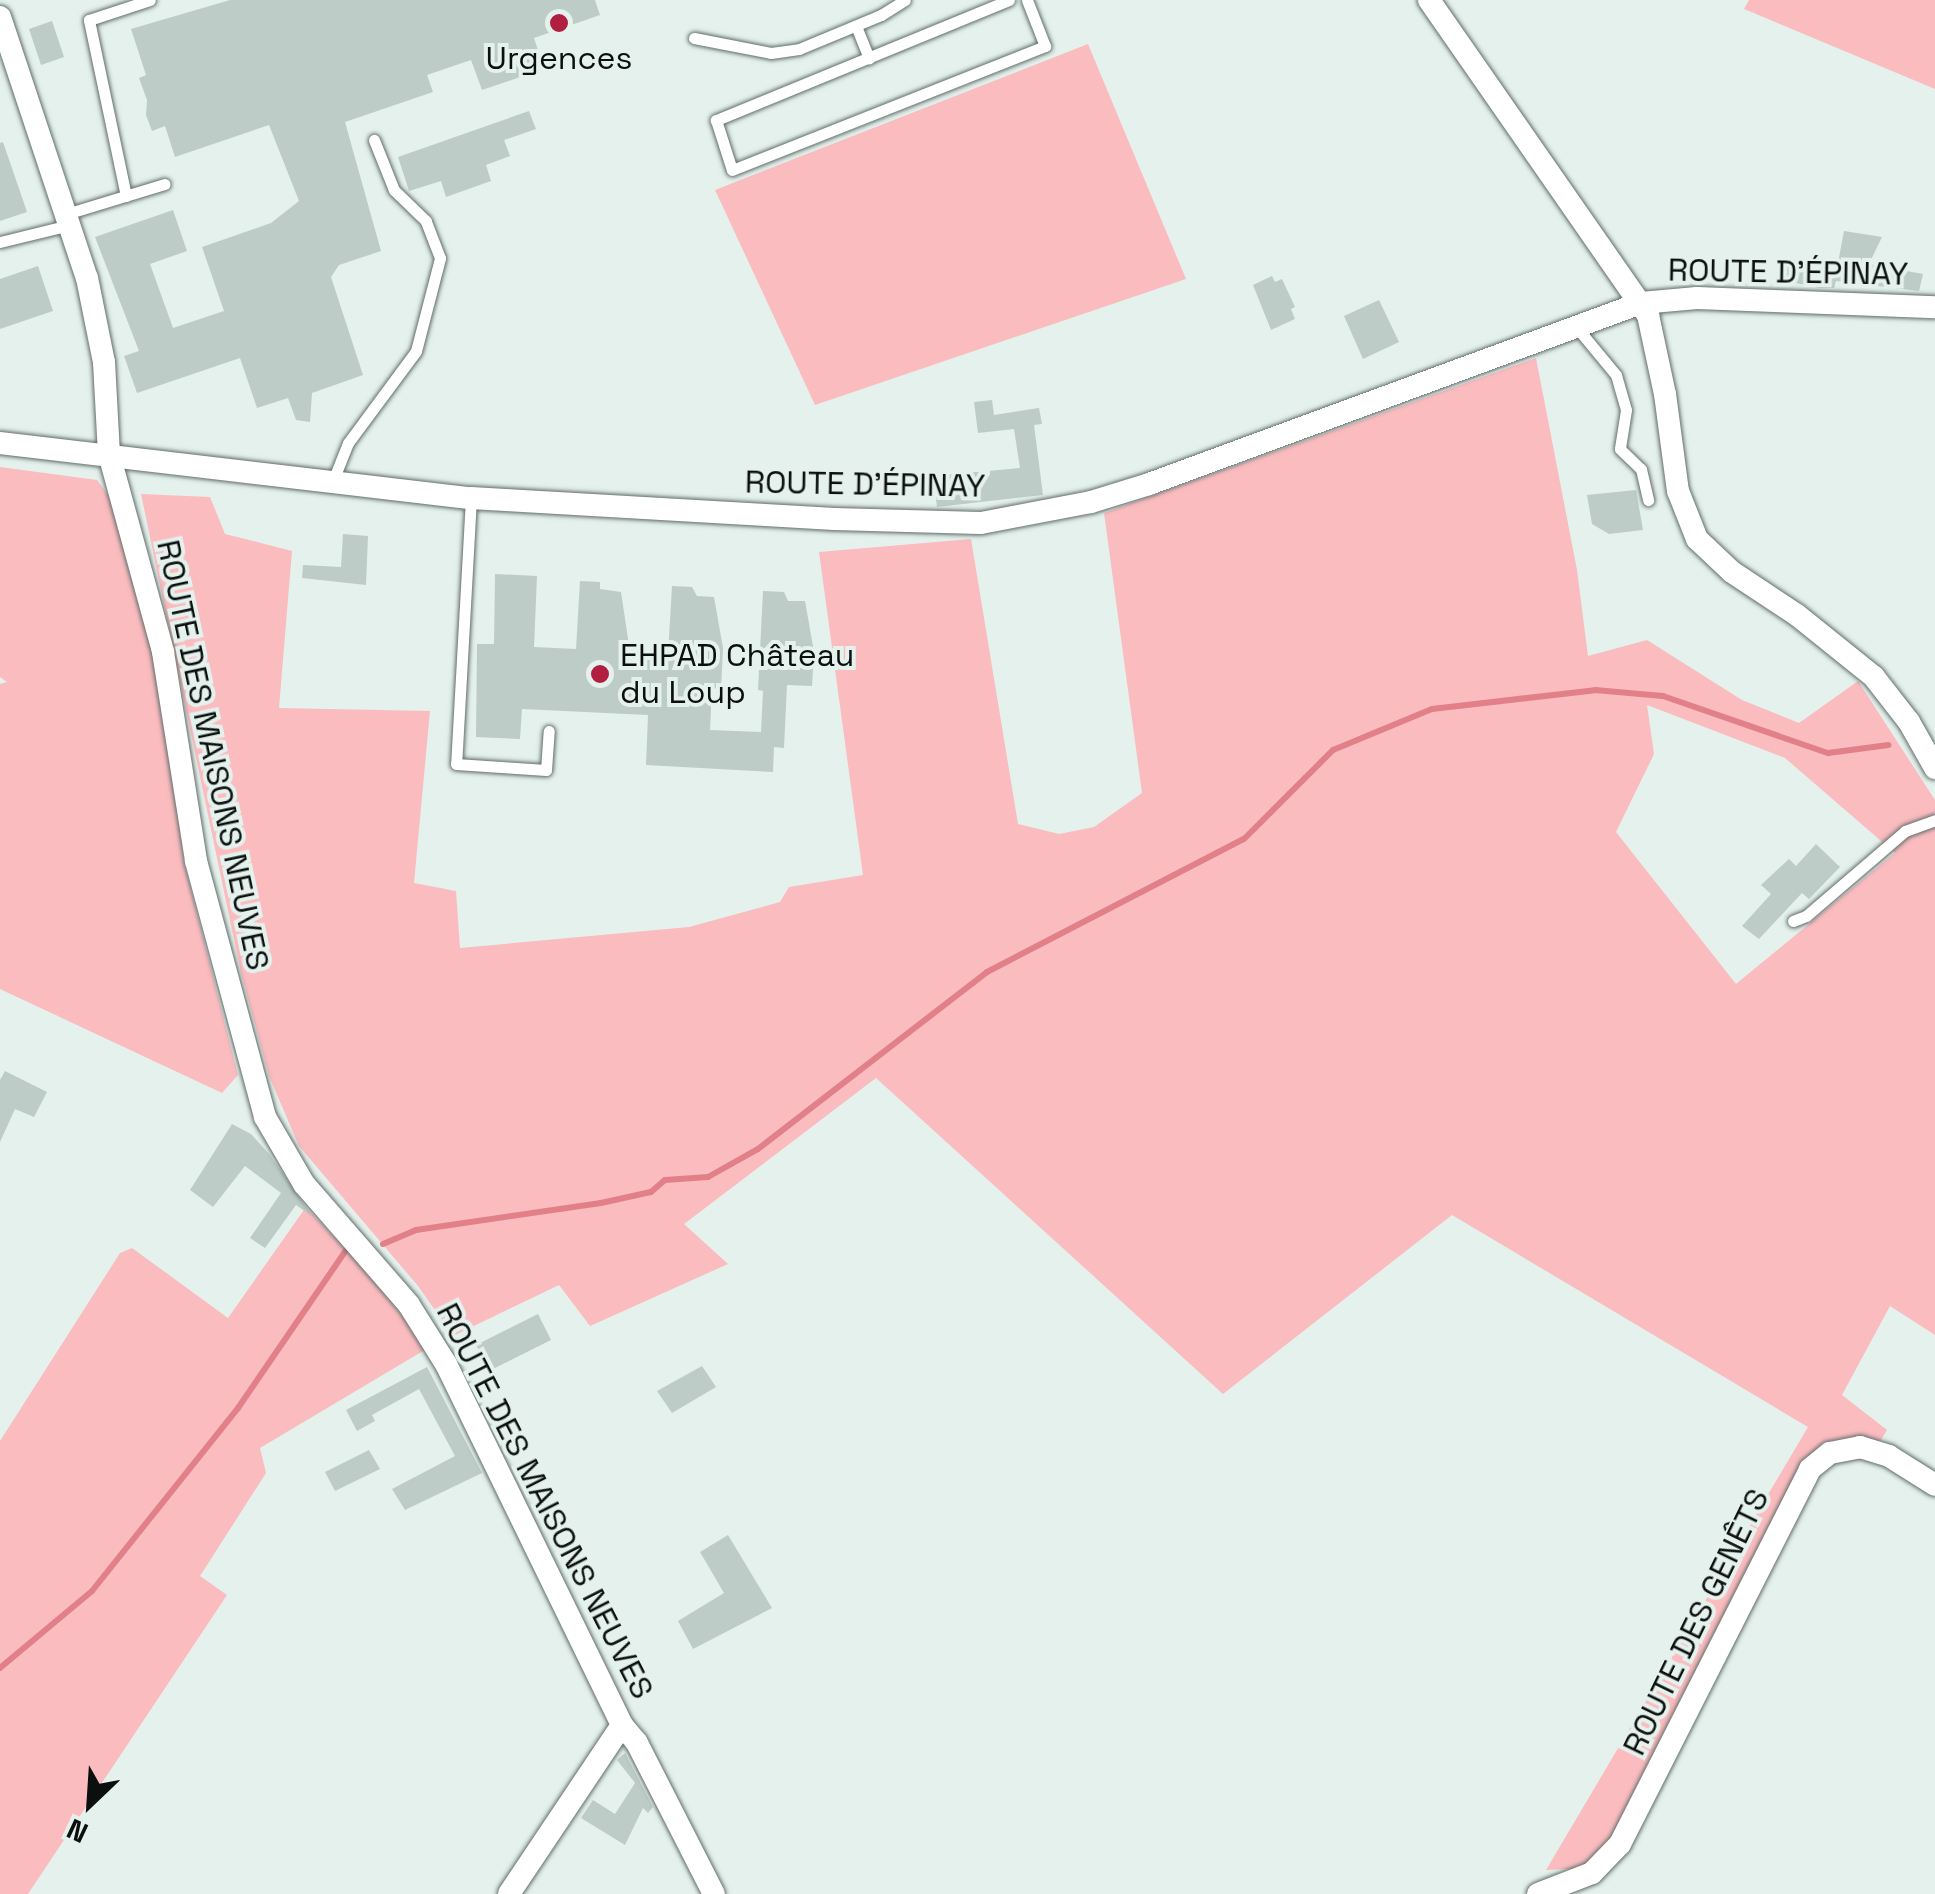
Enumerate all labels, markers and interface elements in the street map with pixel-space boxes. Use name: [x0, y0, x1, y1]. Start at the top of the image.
marker: Urgences: [548, 12, 570, 34]
place label: Urgences: [486, 39, 632, 77]
street label: ROUTE D'ÉPINAY: [1667, 251, 1909, 293]
street label: ROUTE D'ÉPINAY: [744, 463, 986, 505]
street label: ROUTE DES MAISONS NEUVES: [149, 536, 277, 974]
place label: EHPAD Château du Loup: [620, 637, 854, 712]
marker: EHPAD Château du Loup: [589, 663, 611, 685]
street label: ROUTE DES MAISONS NEUVES: [428, 1297, 662, 1705]
street label: ROUTE DES GENÊTS: [1615, 1483, 1777, 1761]
north arrow: [40, 1754, 140, 1854]
text: N: [61, 1811, 93, 1851]

